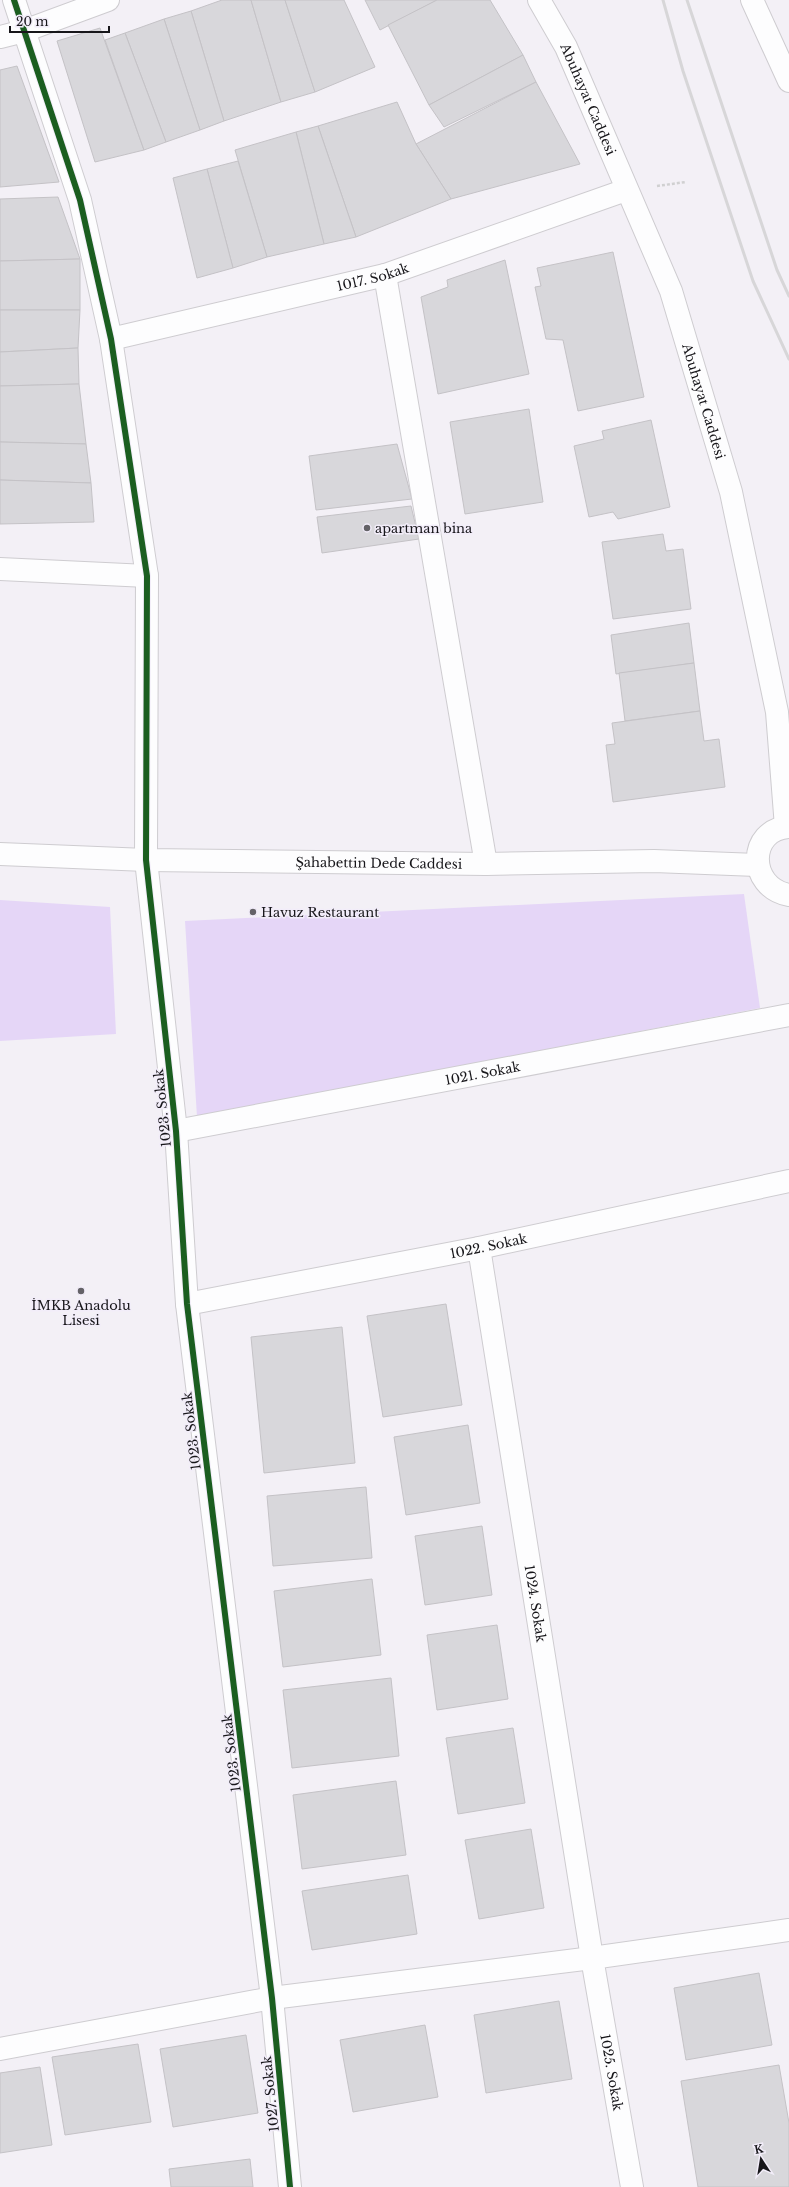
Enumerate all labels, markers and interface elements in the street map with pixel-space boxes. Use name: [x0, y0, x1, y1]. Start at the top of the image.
scale bar: [10, 8, 109, 34]
text: 20 m: [16, 14, 48, 29]
street label: Abuhayat Caddesi: [556, 40, 620, 158]
street label: 1017. Sokak: [335, 259, 411, 295]
street label: Abuhayat Caddesi: [678, 341, 729, 462]
place label: apartman bina: [375, 520, 473, 537]
marker: apartman bina: [362, 523, 372, 533]
street label: Şahabettin Dede Caddesi: [295, 854, 463, 873]
place label: Havuz Restaurant: [261, 904, 379, 921]
marker: Havuz Restaurant: [248, 907, 258, 917]
street label: 1021. Sokak: [444, 1058, 522, 1089]
street label: 1023. Sokak: [150, 1068, 175, 1148]
street label: 1022. Sokak: [448, 1230, 529, 1262]
marker: İMKB Anadolu Lisesi: [76, 1286, 86, 1296]
place label: İMKB Anadolu Lisesi: [31, 1297, 131, 1329]
street label: 1023. Sokak: [178, 1391, 205, 1471]
street label: 1024. Sokak: [521, 1564, 550, 1643]
street label: 1023. Sokak: [218, 1713, 245, 1793]
street label: 1025. Sokak: [596, 2033, 627, 2112]
street label: 1027. Sokak: [258, 2055, 283, 2133]
north arrow: [741, 2139, 781, 2179]
text: K: [753, 2141, 766, 2157]

